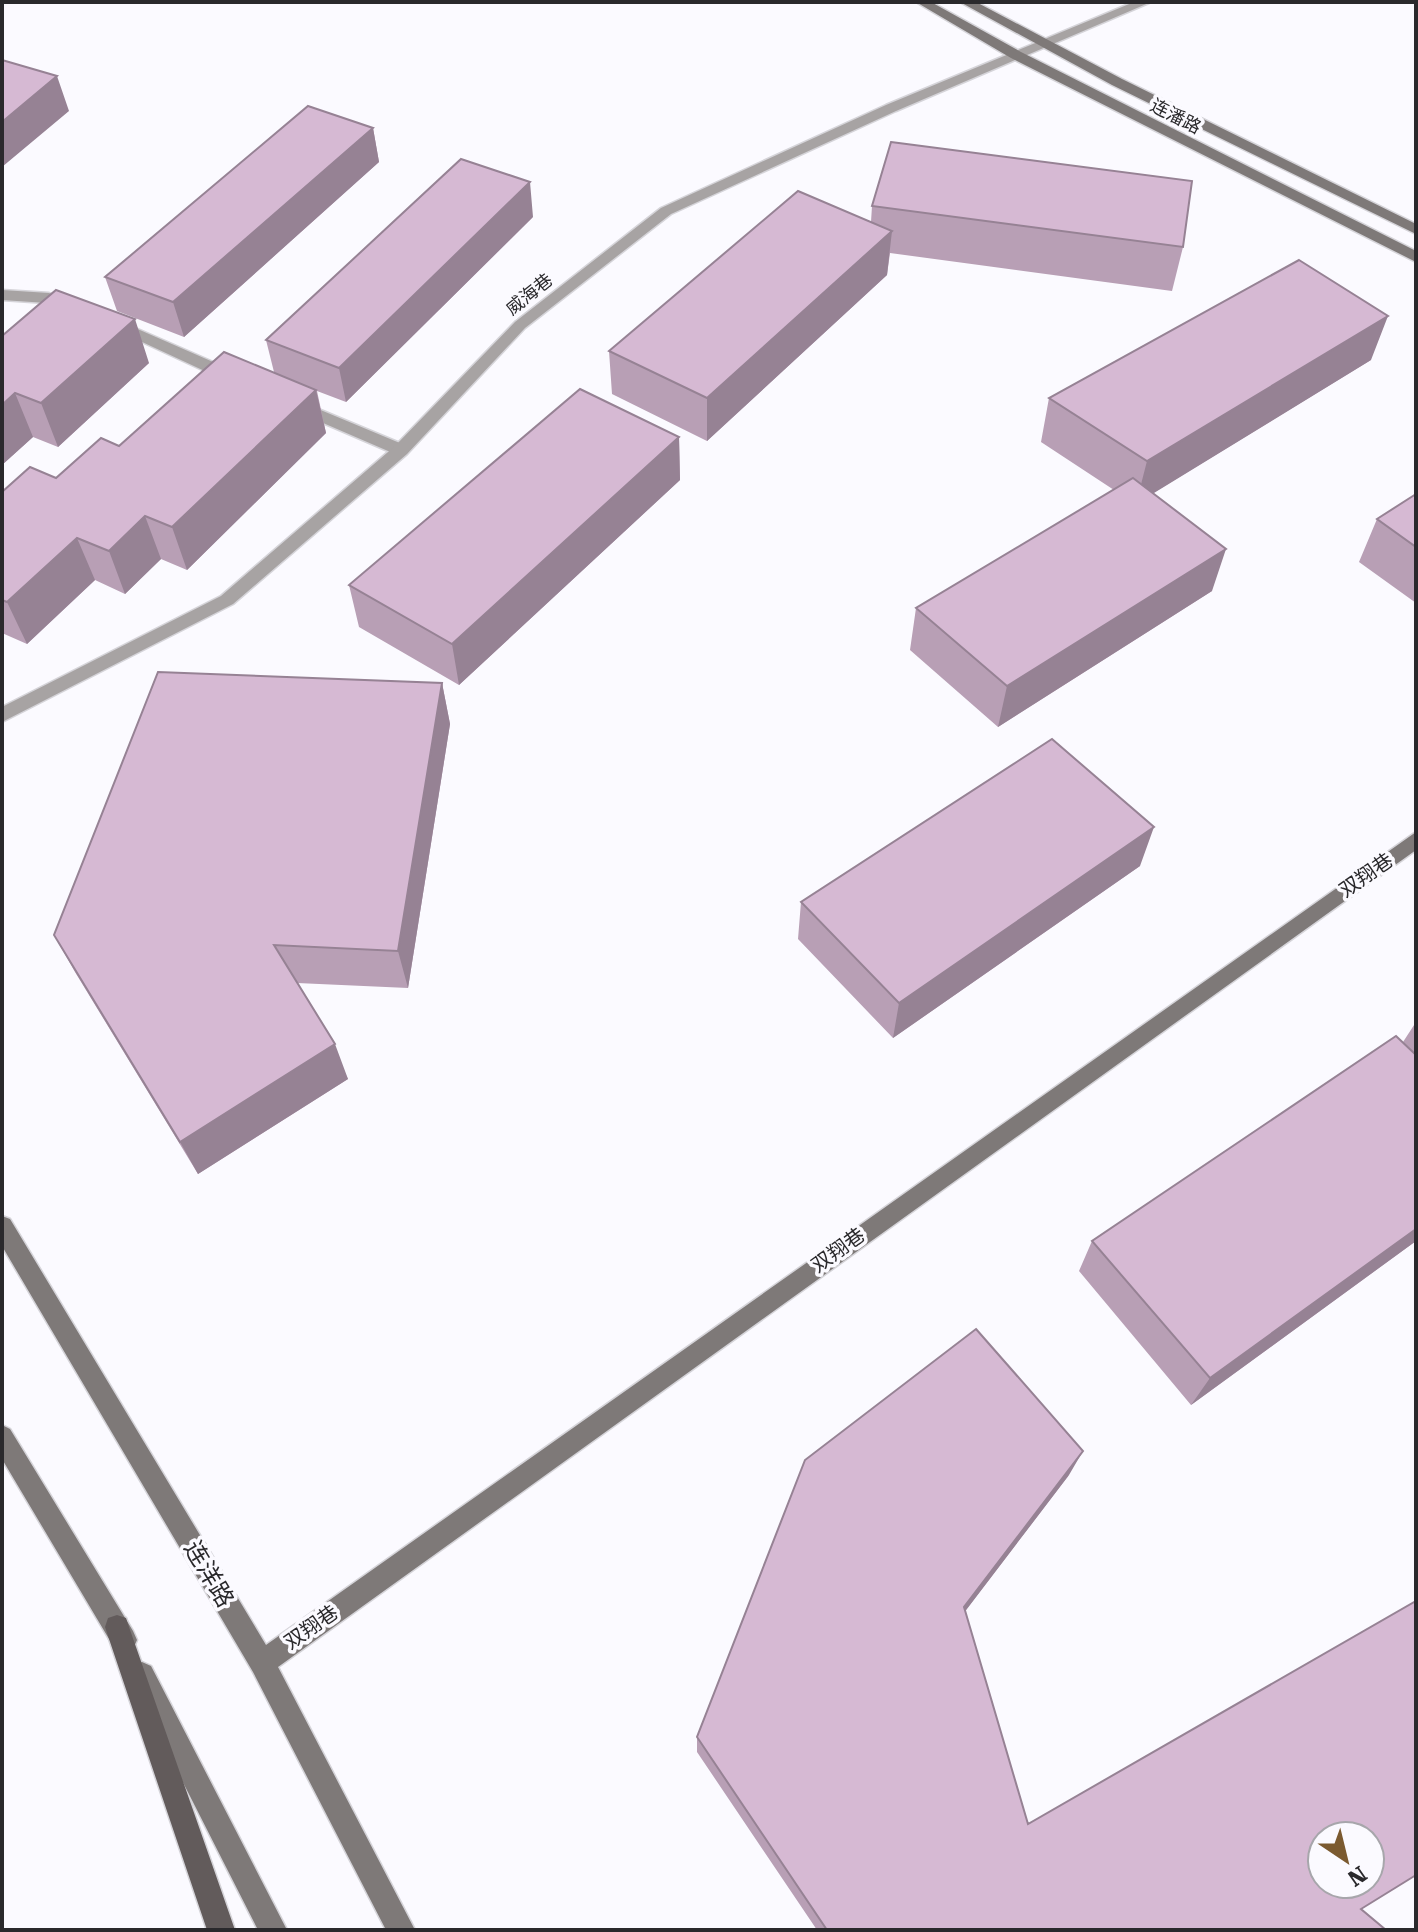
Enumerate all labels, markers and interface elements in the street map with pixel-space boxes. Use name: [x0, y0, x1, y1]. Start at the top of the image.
street label: 连潘路: [1147, 94, 1205, 138]
street label: 威海巷: [501, 269, 557, 319]
street label: 双翔巷: [1335, 848, 1397, 902]
street label: 双翔巷: [807, 1223, 869, 1277]
street label: 连洋路: [178, 1536, 240, 1612]
street label: 双翔巷: [280, 1600, 342, 1654]
north arrow: [1306, 1820, 1386, 1900]
text: N: [1343, 1861, 1371, 1891]

